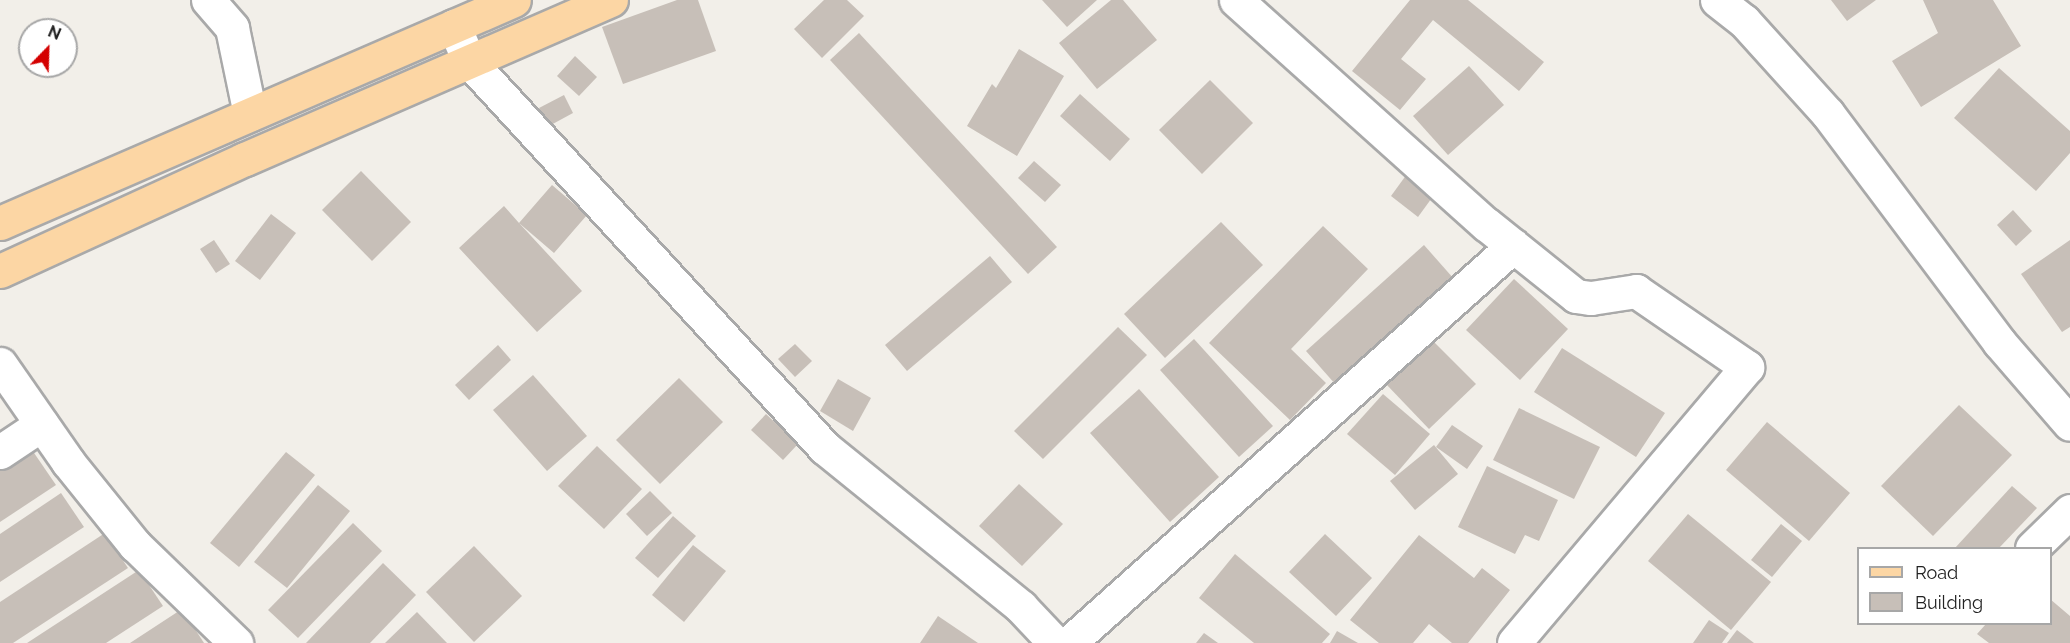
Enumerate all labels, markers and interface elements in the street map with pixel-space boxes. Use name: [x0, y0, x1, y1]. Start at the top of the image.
north arrow: [18, 18, 78, 78]
text: N: [45, 22, 64, 44]
legend: [1857, 547, 2052, 625]
text: Road: [1915, 562, 1958, 583]
text: Building: [1915, 592, 1983, 613]

